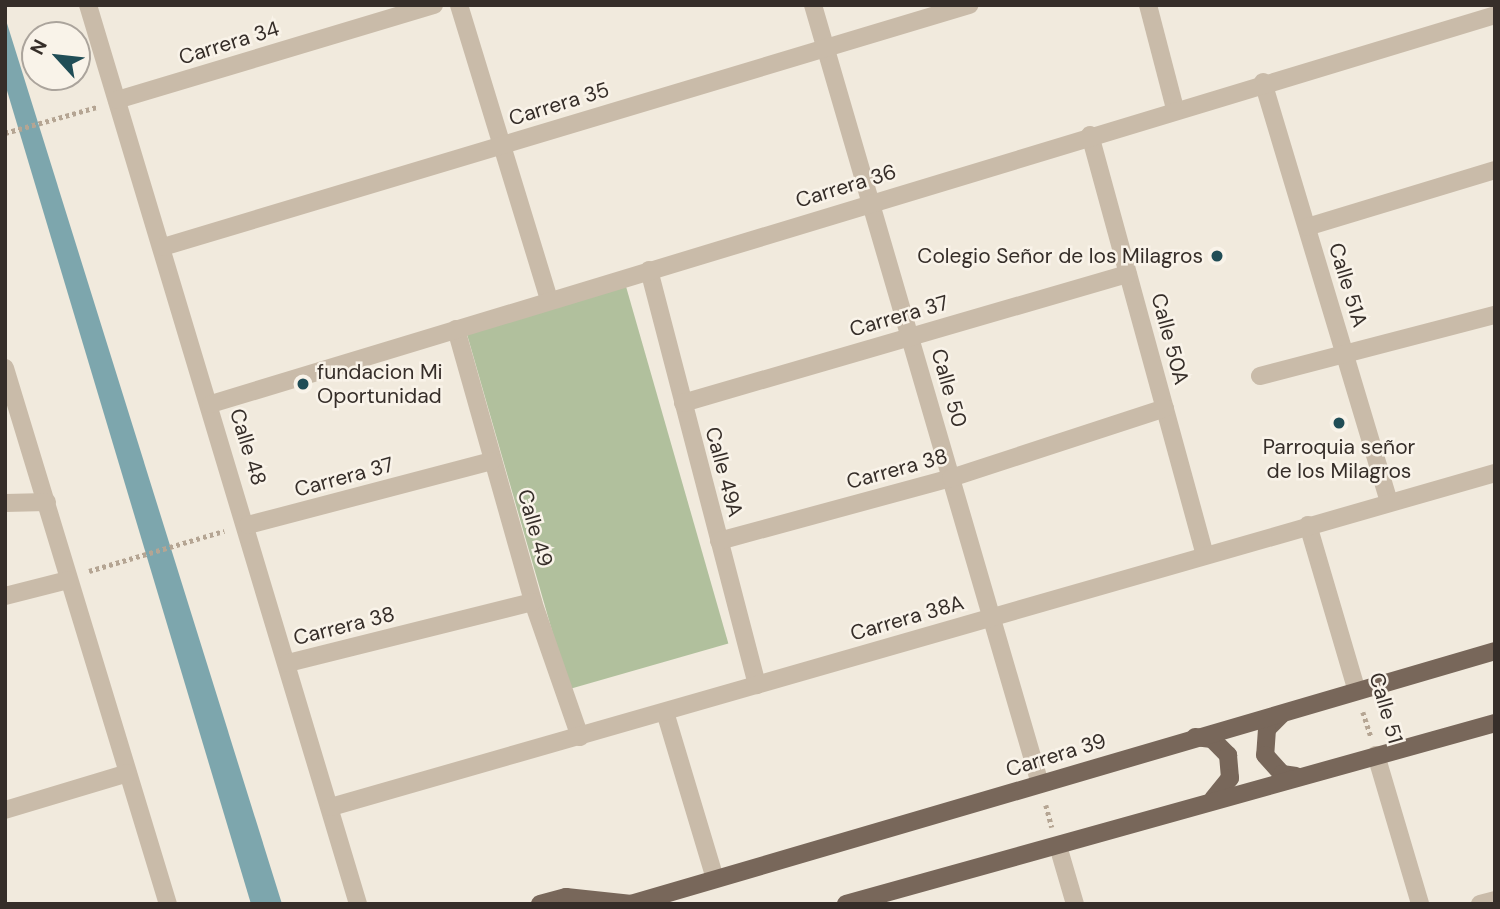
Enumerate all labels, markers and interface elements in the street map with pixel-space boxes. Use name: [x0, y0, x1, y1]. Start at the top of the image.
street label: Carrera 34: [176, 16, 282, 70]
north arrow: [21, 21, 91, 91]
text: N: [24, 35, 53, 59]
street label: Carrera 35: [506, 77, 612, 131]
street label: Carrera 36: [793, 159, 899, 213]
street label: Calle 51A: [1323, 240, 1373, 330]
place label: Colegio Señor de los Milagros: [917, 243, 1203, 269]
marker: Colegio Señor de los Milagros: [1209, 248, 1225, 264]
street label: Carrera 37: [847, 290, 951, 342]
street label: Calle 50A: [1146, 291, 1194, 387]
street label: Calle 50: [926, 346, 972, 430]
place label: fundacion Mi Oportunidad: [317, 359, 443, 409]
marker: fundacion Mi Oportunidad: [295, 376, 311, 392]
street label: Calle 48: [224, 406, 272, 488]
marker: Parroquia señor de los Milagros: [1331, 415, 1347, 431]
street label: Calle 49A: [700, 424, 748, 520]
place label: Parroquia señor de los Milagros: [1263, 434, 1415, 484]
street label: Carrera 38: [844, 443, 950, 495]
street label: Carrera 37: [292, 452, 396, 502]
street label: Calle 49: [512, 486, 558, 570]
street label: Carrera 38A: [847, 590, 967, 646]
street label: Carrera 38: [291, 601, 397, 651]
street label: Calle 51: [1364, 670, 1408, 746]
street label: Carrera 39: [1003, 728, 1109, 782]

